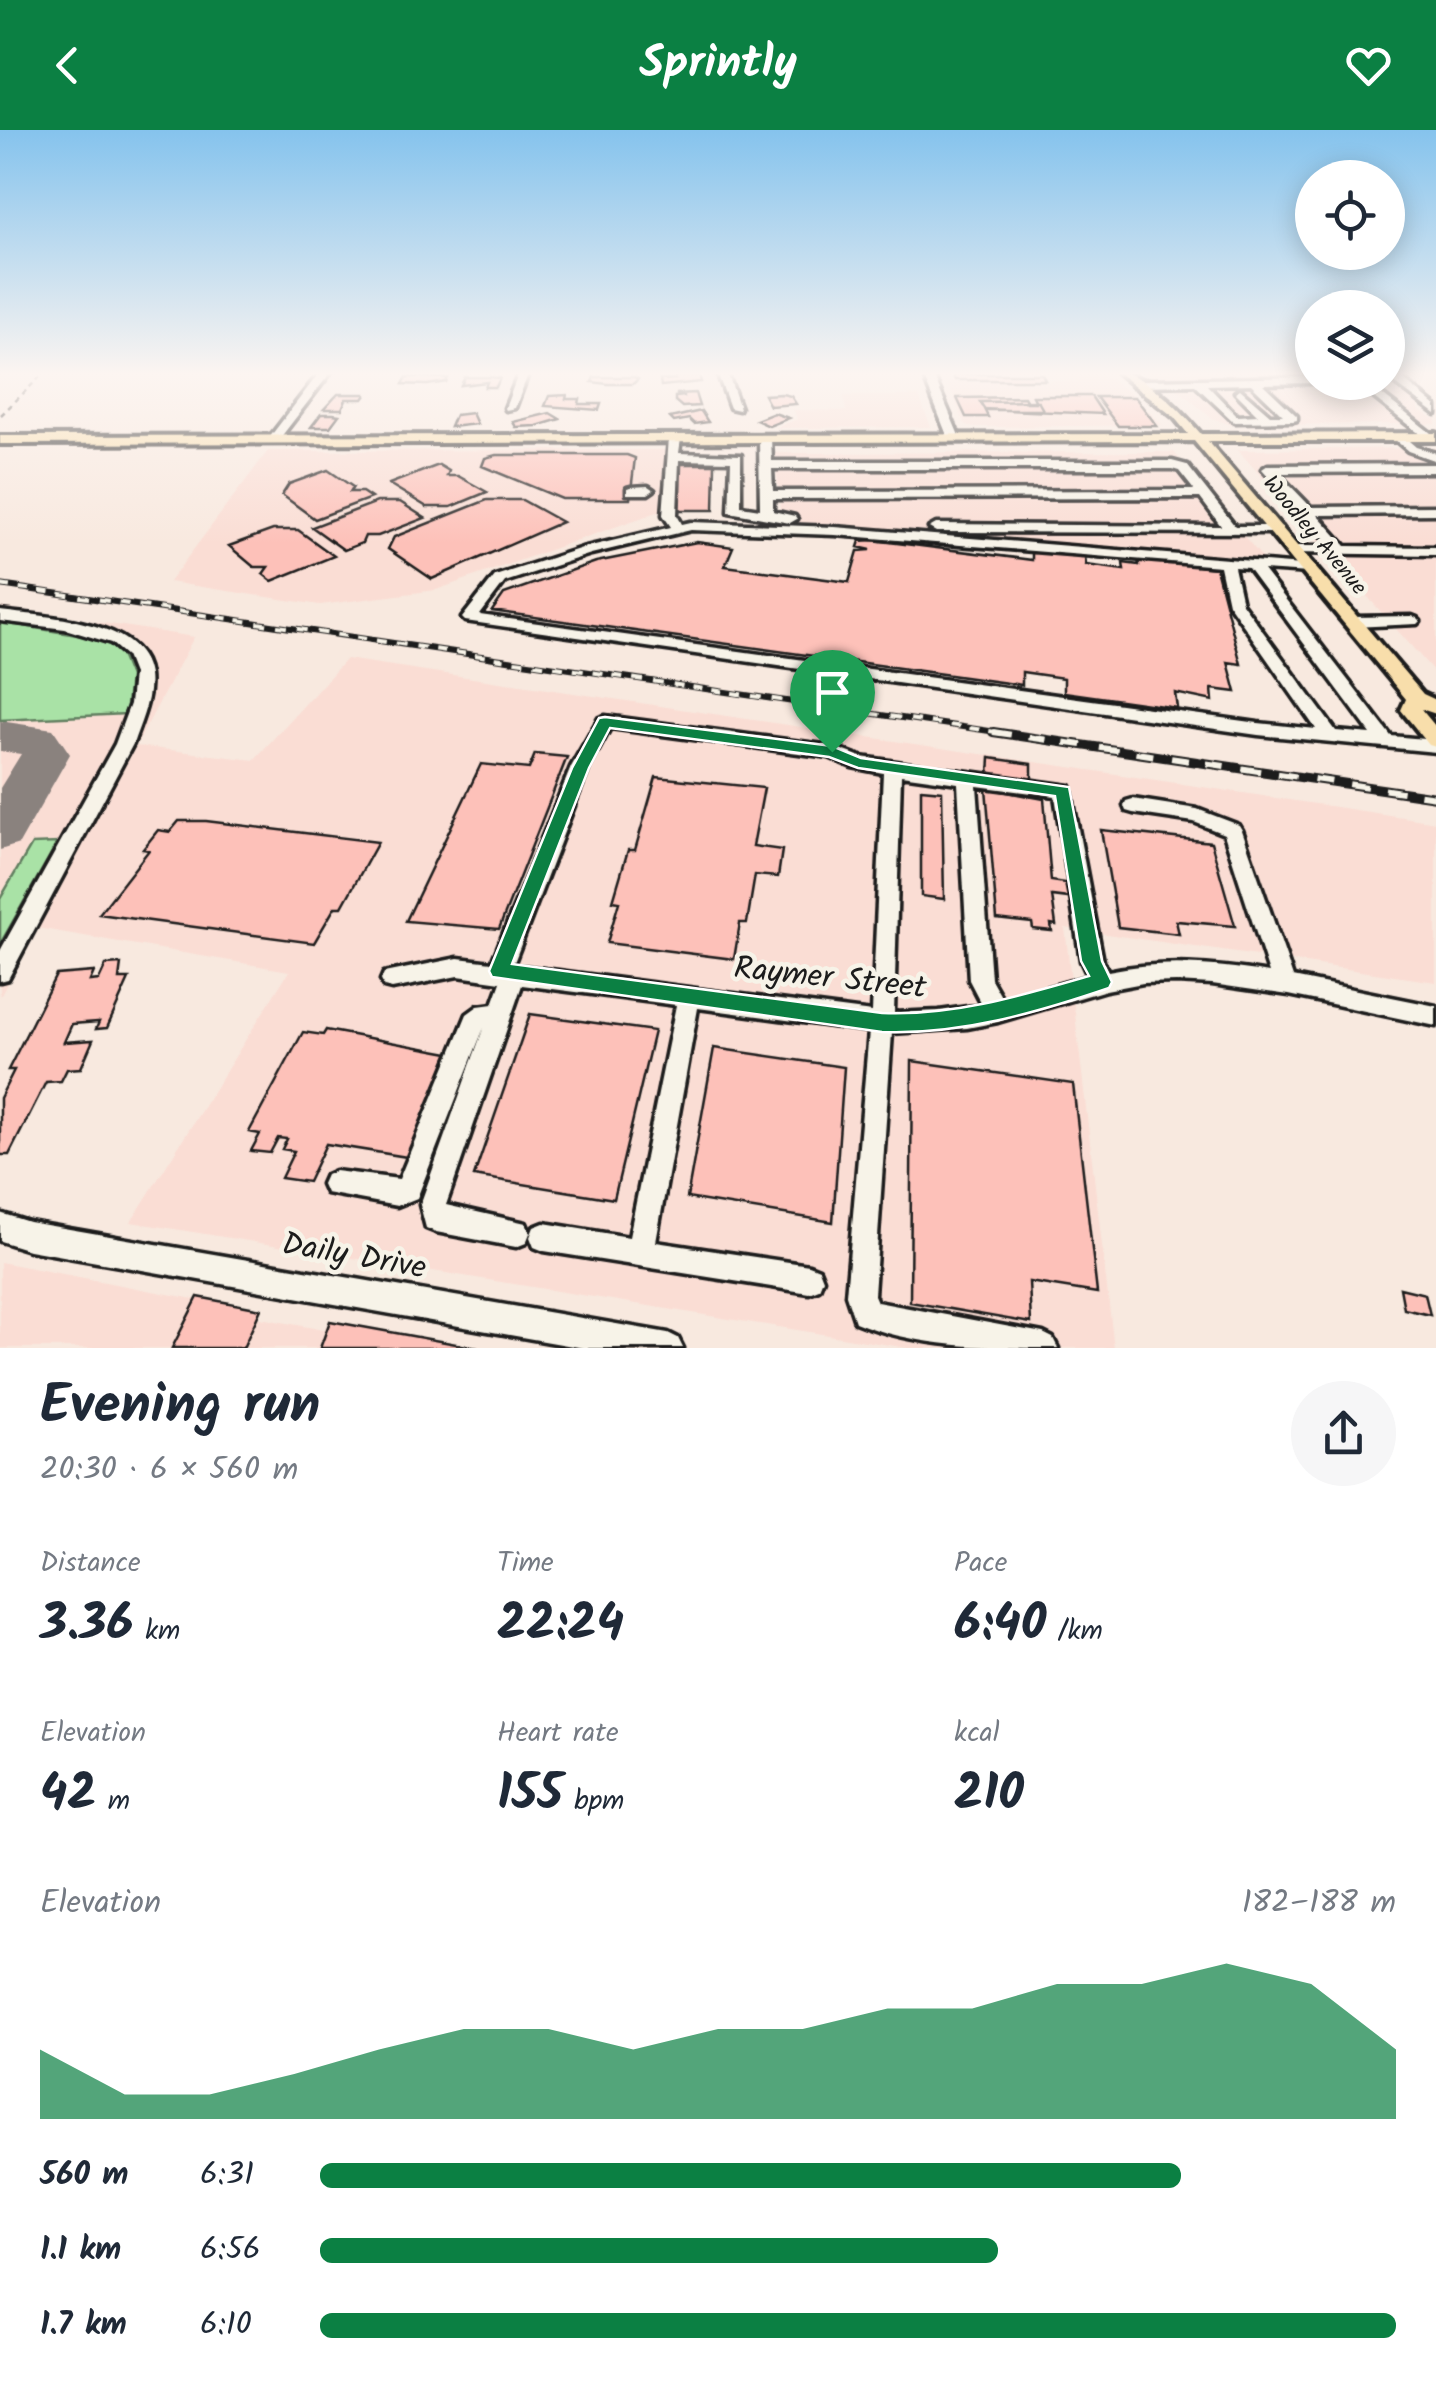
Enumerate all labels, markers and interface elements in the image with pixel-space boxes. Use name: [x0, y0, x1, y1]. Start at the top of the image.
text: Sprintly: [639, 29, 797, 101]
icon: back: [40, 38, 95, 93]
icon: heart: [1341, 38, 1396, 93]
map controls: [1295, 160, 1405, 400]
button: locate: [1295, 160, 1405, 270]
button: layers: [1295, 290, 1405, 400]
street label: Woodley Avenue: [1253, 468, 1375, 604]
pin: [790, 650, 875, 753]
icon: arrive: [805, 665, 860, 720]
street label: Raymer Street: [731, 944, 929, 1015]
street label: Daily Drive: [278, 1219, 430, 1295]
text: Evening run: [40, 1364, 320, 1451]
button: share: [1291, 1381, 1396, 1486]
text: 20:30 · 6 × 560 m: [40, 1445, 298, 1496]
text: Distance: [40, 1541, 141, 1586]
text: Time: [497, 1541, 554, 1586]
text: Pace: [954, 1541, 1007, 1586]
text: 3.36: [40, 1586, 134, 1666]
text: 22:24: [497, 1586, 624, 1666]
text: 6:40: [954, 1586, 1046, 1666]
text: km: [134, 1609, 180, 1654]
text: /km: [1046, 1609, 1103, 1654]
text: Elevation: [40, 1711, 146, 1756]
text: Heart rate: [497, 1711, 619, 1756]
text: kcal: [954, 1711, 1000, 1756]
text: 42: [40, 1756, 96, 1836]
text: 155: [497, 1756, 563, 1836]
text: 210: [954, 1756, 1024, 1836]
text: m: [96, 1779, 130, 1824]
text: bpm: [563, 1779, 624, 1824]
text: Elevation: [40, 1878, 161, 1929]
text: 182–188 m: [1242, 1878, 1396, 1929]
text: 560 m: [40, 2150, 128, 2201]
text: 6:31: [200, 2150, 254, 2201]
text: 1.1 km: [40, 2225, 121, 2276]
text: 6:56: [200, 2225, 261, 2276]
text: 1.7 km: [40, 2300, 127, 2351]
text: 6:10: [200, 2300, 252, 2351]

